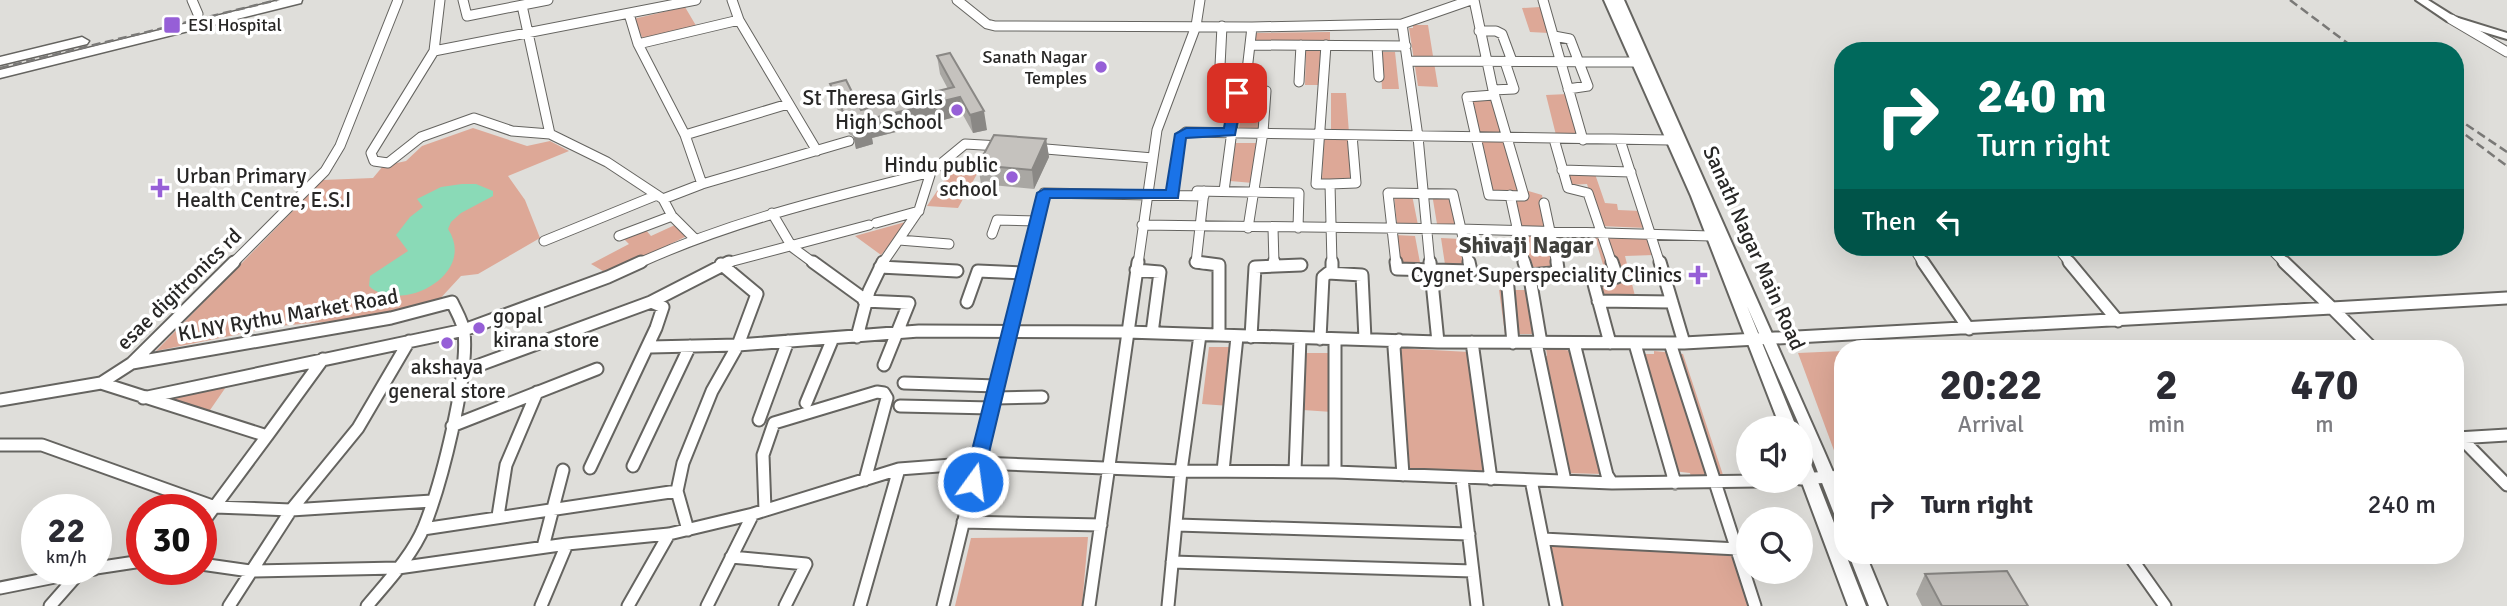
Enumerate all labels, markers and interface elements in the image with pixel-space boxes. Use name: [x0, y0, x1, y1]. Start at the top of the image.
place label: ESI Hospital: [188, 14, 282, 36]
marker: ESI Hospital: [162, 15, 182, 35]
place label: Sanath Nagar Temples: [983, 46, 1087, 89]
marker: Sanath Nagar Temples: [1093, 59, 1109, 75]
pin: [1207, 63, 1267, 123]
text: 240 m: [1977, 66, 2107, 126]
icon: right: [1862, 70, 1953, 161]
icon: arrive: [1218, 74, 1256, 112]
place label: St Theresa Girls High School: [803, 85, 943, 135]
marker: St Theresa Girls High School: [949, 102, 965, 118]
text: Turn right: [1977, 126, 2110, 165]
street label: Sanath Nagar Main Road: [1697, 142, 1811, 354]
place label: Hindu public school: [884, 152, 998, 202]
place label: Urban Primary Health Centre, E.S.I: [176, 163, 351, 213]
marker: Hindu public school: [1004, 169, 1020, 185]
marker: Urban Primary Health Centre, E.S.I: [150, 178, 170, 198]
icon: left: [1930, 203, 1968, 241]
text: Then: [1862, 206, 1916, 238]
street label: esae digitronics rd: [111, 223, 247, 355]
district label: Shivaji Nagar: [1459, 231, 1594, 260]
place label: Cygnet Superspeciality Clinics: [1411, 262, 1682, 288]
marker: Cygnet Superspeciality Clinics: [1688, 265, 1708, 285]
street label: KLNY Rythu Market Road: [176, 283, 400, 347]
place label: gopal kirana store: [493, 303, 599, 353]
marker: gopal kirana store: [471, 320, 487, 336]
marker: akshaya general store: [439, 335, 455, 351]
place label: akshaya general store: [388, 354, 506, 404]
text: 20:22: [1939, 360, 2043, 411]
text: 2: [2155, 360, 2178, 411]
text: 470: [2290, 360, 2359, 411]
text: Arrival: [1958, 410, 2024, 439]
text: min: [2148, 410, 2185, 439]
text: m: [2315, 410, 2334, 439]
map controls: [1736, 416, 1813, 584]
button: sound: [1736, 416, 1813, 493]
position arrow: [936, 445, 1010, 519]
icon: right: [1862, 486, 1900, 524]
text: Turn right: [1921, 489, 2033, 521]
text: 240 m: [2367, 489, 2436, 521]
speed limit sign: 30: [126, 494, 217, 585]
button: search: [1736, 507, 1813, 584]
text: 22: [48, 509, 85, 552]
text: km/h: [46, 546, 87, 568]

